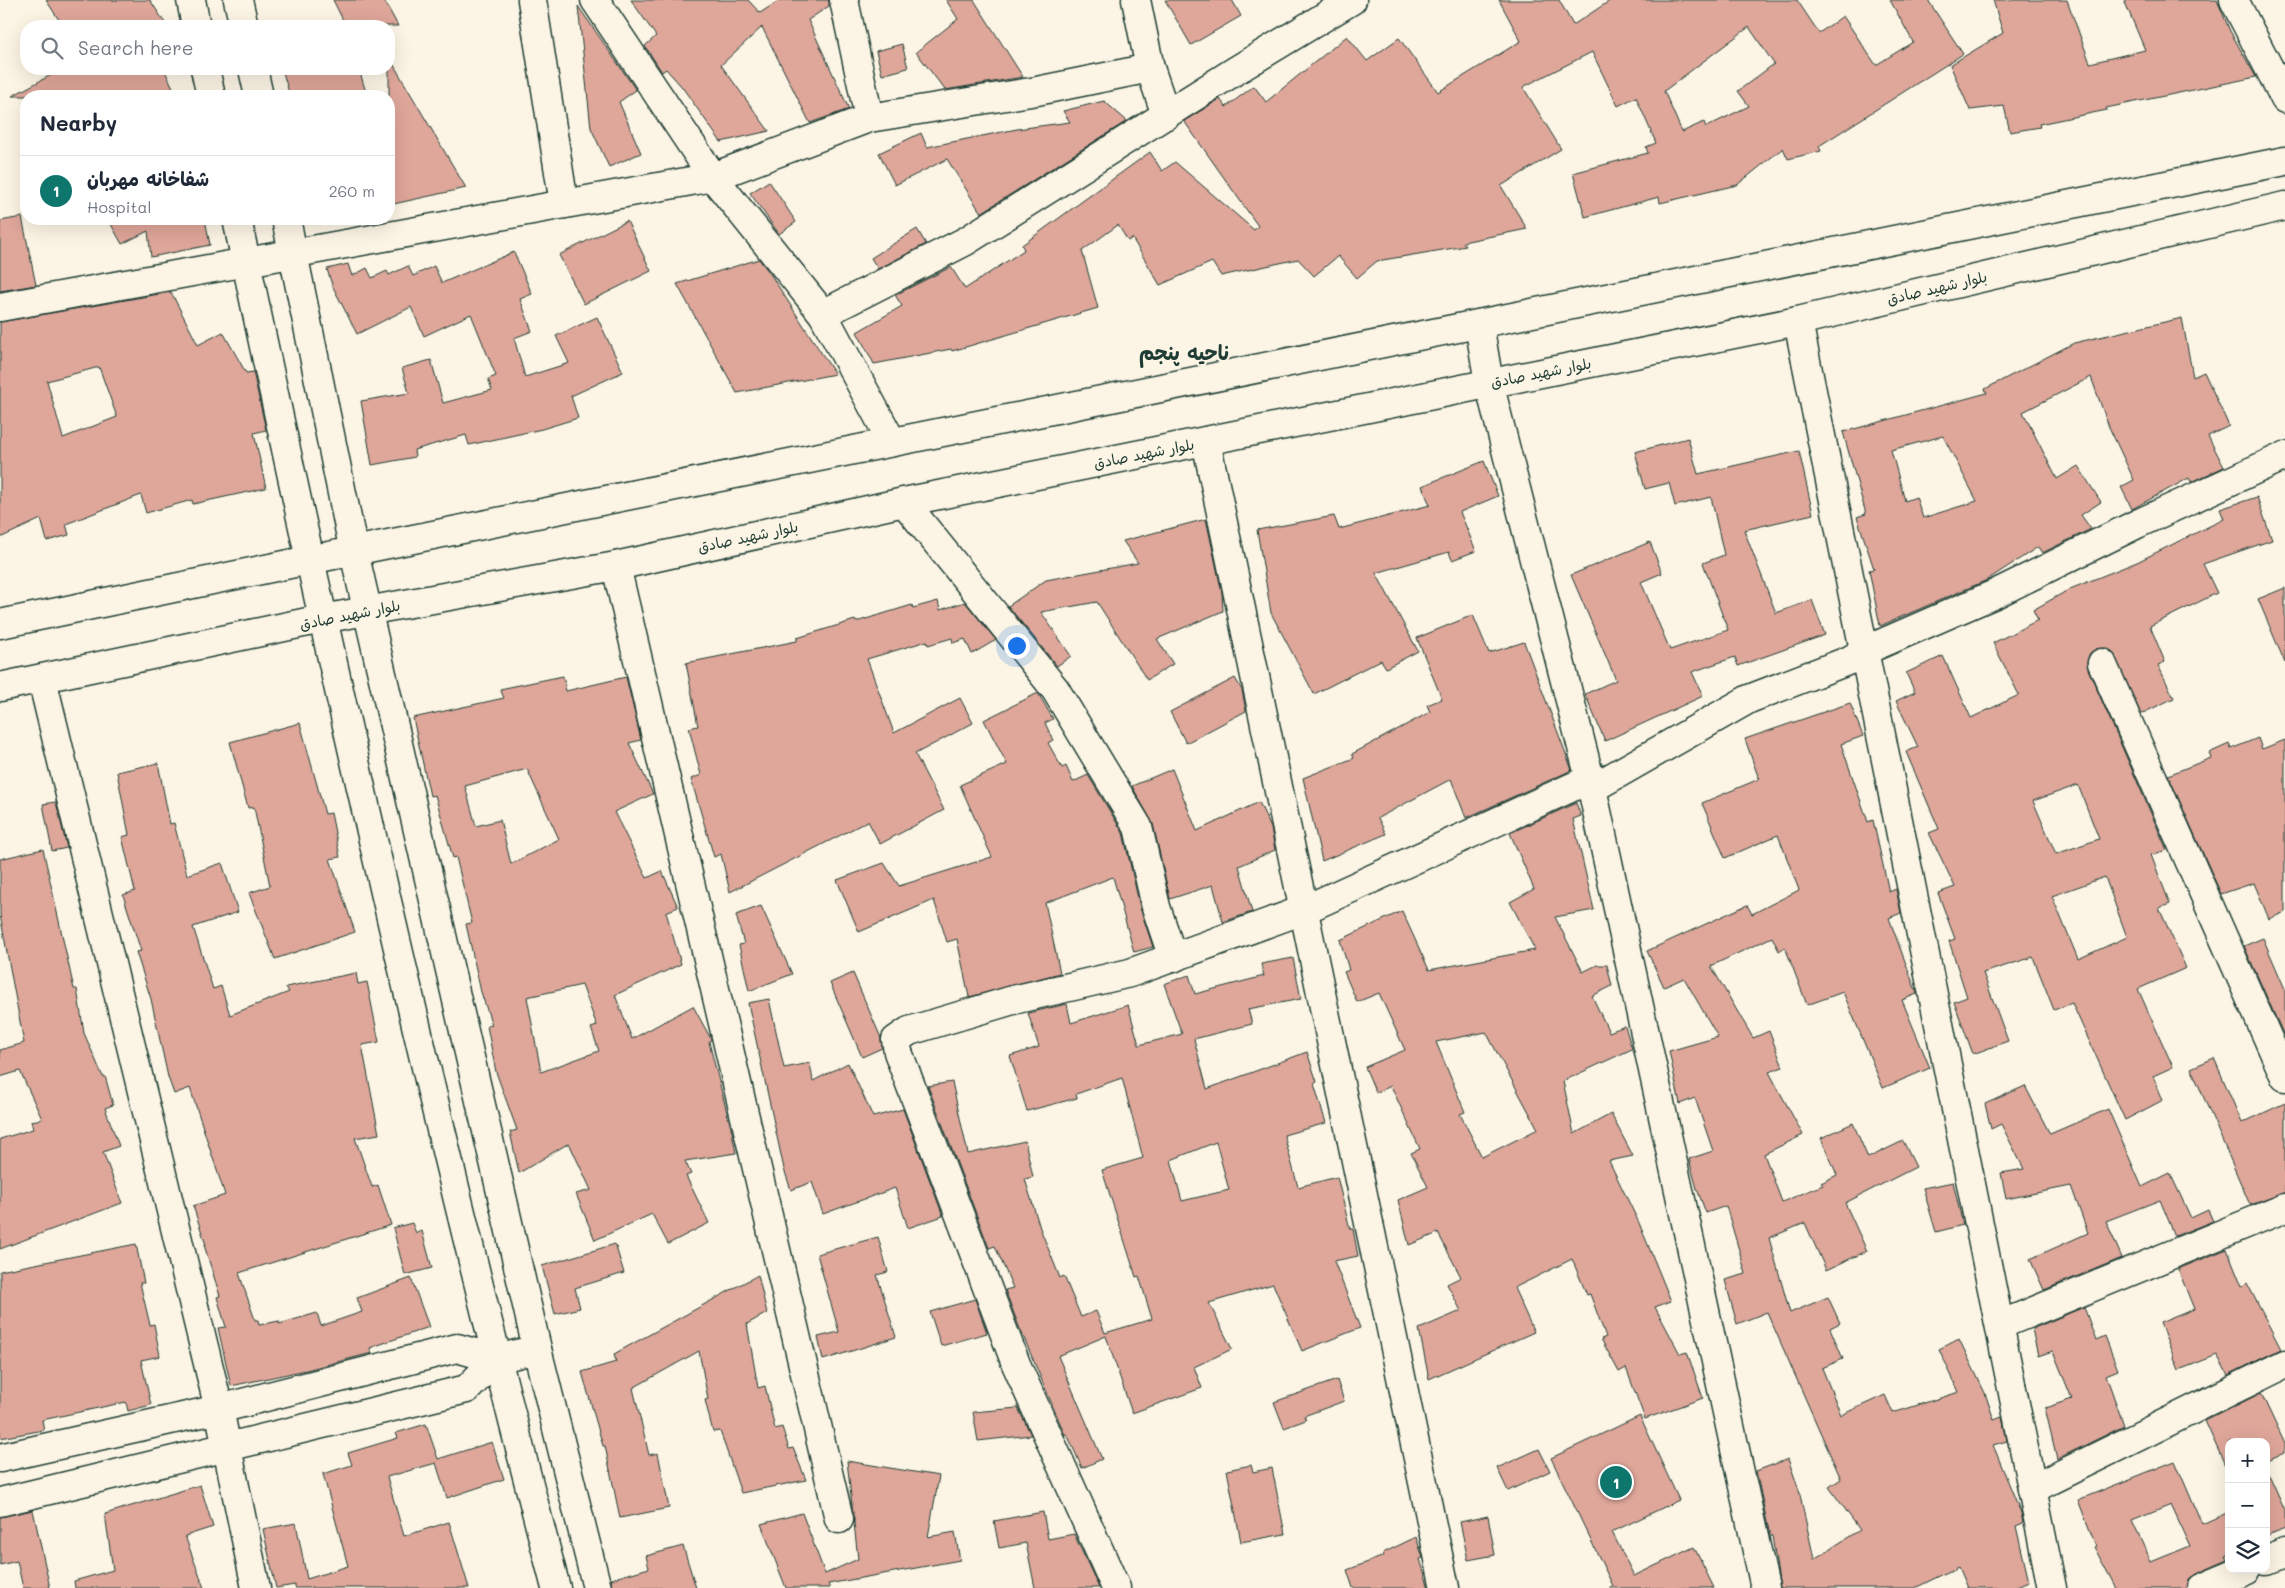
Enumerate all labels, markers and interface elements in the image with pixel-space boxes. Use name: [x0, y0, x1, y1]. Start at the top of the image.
search box: [20, 20, 395, 75]
icon: search: [38, 34, 66, 62]
text: Search here: [78, 35, 194, 60]
text: Nearby: [40, 109, 117, 136]
text: شفاخانه مهربان: [87, 166, 209, 191]
text: 1: [52, 180, 60, 201]
text: 260 m: [329, 180, 375, 201]
text: Hospital: [87, 196, 151, 217]
street label: بلوار شهید صادق: [1885, 266, 1989, 308]
district label: ناحیه پنجم: [1139, 339, 1229, 368]
street label: بلوار شهید صادق: [1489, 352, 1593, 392]
street label: بلوار شهید صادق: [1092, 433, 1196, 473]
street label: بلوار شهید صادق: [696, 516, 800, 556]
street label: بلوار شهید صادق: [298, 594, 402, 634]
your location: [1004, 633, 1030, 659]
map controls: [2225, 1438, 2270, 1573]
button: +: [2225, 1438, 2270, 1483]
pin: 1: [1600, 1463, 1632, 1501]
button: −: [2225, 1483, 2270, 1528]
button: layers: [2225, 1528, 2270, 1573]

